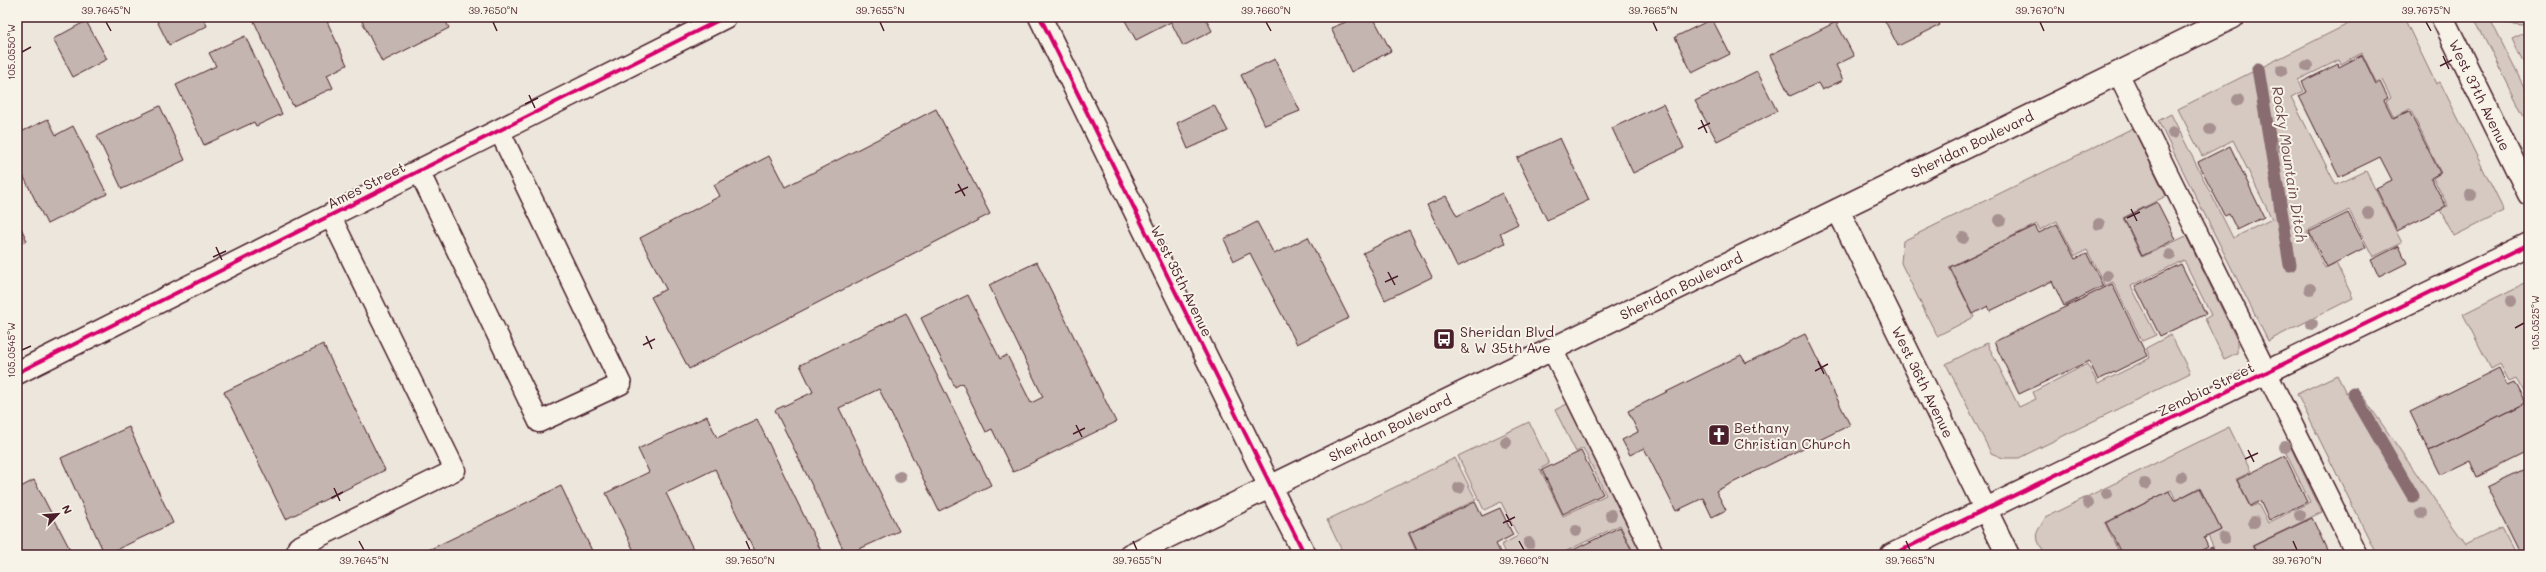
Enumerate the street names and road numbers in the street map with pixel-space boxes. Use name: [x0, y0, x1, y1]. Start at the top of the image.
street label: West 37th Avenue: [2445, 36, 2515, 154]
street label: Sheridan Boulevard: [1907, 106, 2037, 182]
street label: Ames Street: [324, 157, 408, 213]
street label: West 35th Avenue: [1147, 222, 1217, 340]
street label: Sheridan Boulevard: [1616, 248, 1746, 324]
street label: West 36th Avenue: [1888, 323, 1958, 441]
street label: Zenobia Street: [2155, 357, 2257, 421]
street label: Sheridan Boulevard: [1325, 390, 1455, 466]

